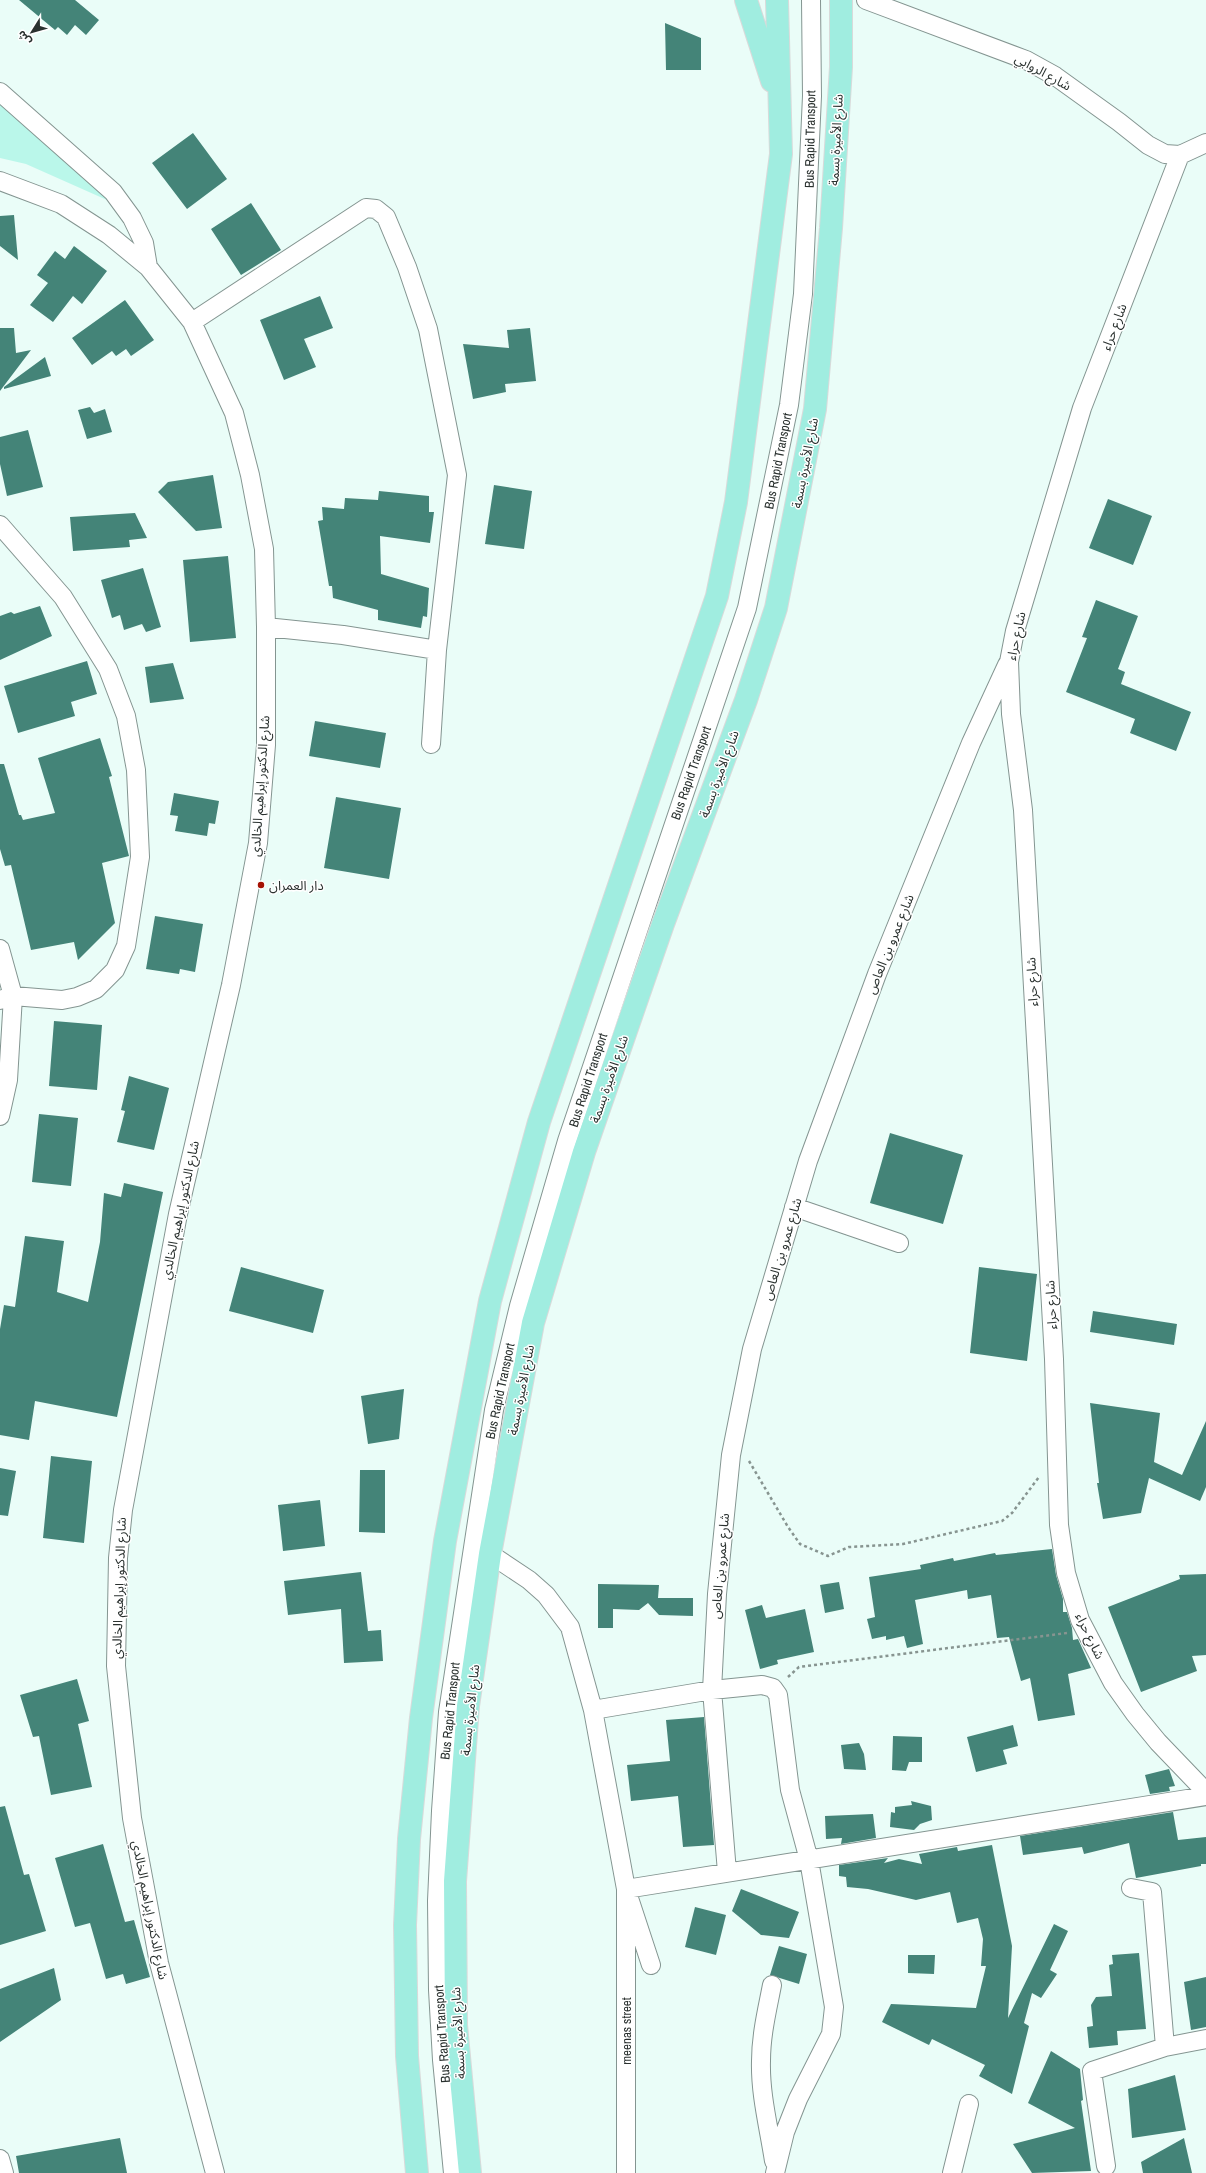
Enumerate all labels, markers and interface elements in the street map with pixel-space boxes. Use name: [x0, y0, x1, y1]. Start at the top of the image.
north arrow: [12, 12, 52, 52]
text: ش: [14, 28, 34, 48]
street label: شارع الروابي: [1011, 50, 1074, 96]
street label: Bus Rapid Transport: [801, 90, 819, 188]
street label: شارع الأميرة بسمة: [825, 94, 849, 186]
street label: شارع حراء: [1097, 301, 1133, 354]
street label: Bus Rapid Transport: [760, 411, 796, 511]
street label: شارع الأميرة بسمة: [788, 416, 824, 510]
street label: شارع حراء: [1003, 610, 1031, 662]
street label: شارع الدكتور إبراهيم الخالدي: [247, 715, 275, 857]
street label: Bus Rapid Transport: [667, 724, 715, 822]
street label: شارع الأميرة بسمة: [695, 728, 745, 821]
place label: دار العمران: [269, 877, 324, 894]
marker: دار العمران: [256, 880, 266, 890]
street label: شارع عمرو بن العاص: [862, 892, 920, 997]
street label: شارع حراء: [1022, 957, 1044, 1007]
street label: Bus Rapid Transport: [565, 1031, 611, 1129]
street label: شارع الأميرة بسمة: [586, 1033, 634, 1126]
street label: شارع الدكتور إبراهيم الخالدي: [157, 1139, 205, 1281]
street label: شارع عمرو بن العاص: [758, 1196, 808, 1303]
street label: شارع حراء: [1041, 1280, 1063, 1330]
street label: Bus Rapid Transport: [482, 1341, 518, 1441]
street label: شارع الأميرة بسمة: [504, 1343, 540, 1437]
street label: شارع عمرو بن العاص: [707, 1512, 735, 1620]
street label: شارع الدكتور إبراهيم الخالدي: [108, 1517, 132, 1659]
street label: شارع حراء: [1070, 1610, 1108, 1663]
street label: Bus Rapid Transport: [436, 1661, 464, 1761]
street label: شارع الأميرة بسمة: [457, 1663, 485, 1757]
street label: شارع الدكتور إبراهيم الخالدي: [126, 1839, 172, 1981]
street label: Bus Rapid Transport: [430, 1985, 454, 2083]
street label: شارع الأميرة بسمة: [447, 1987, 471, 2079]
street label: meenas street: [618, 1997, 635, 2065]

